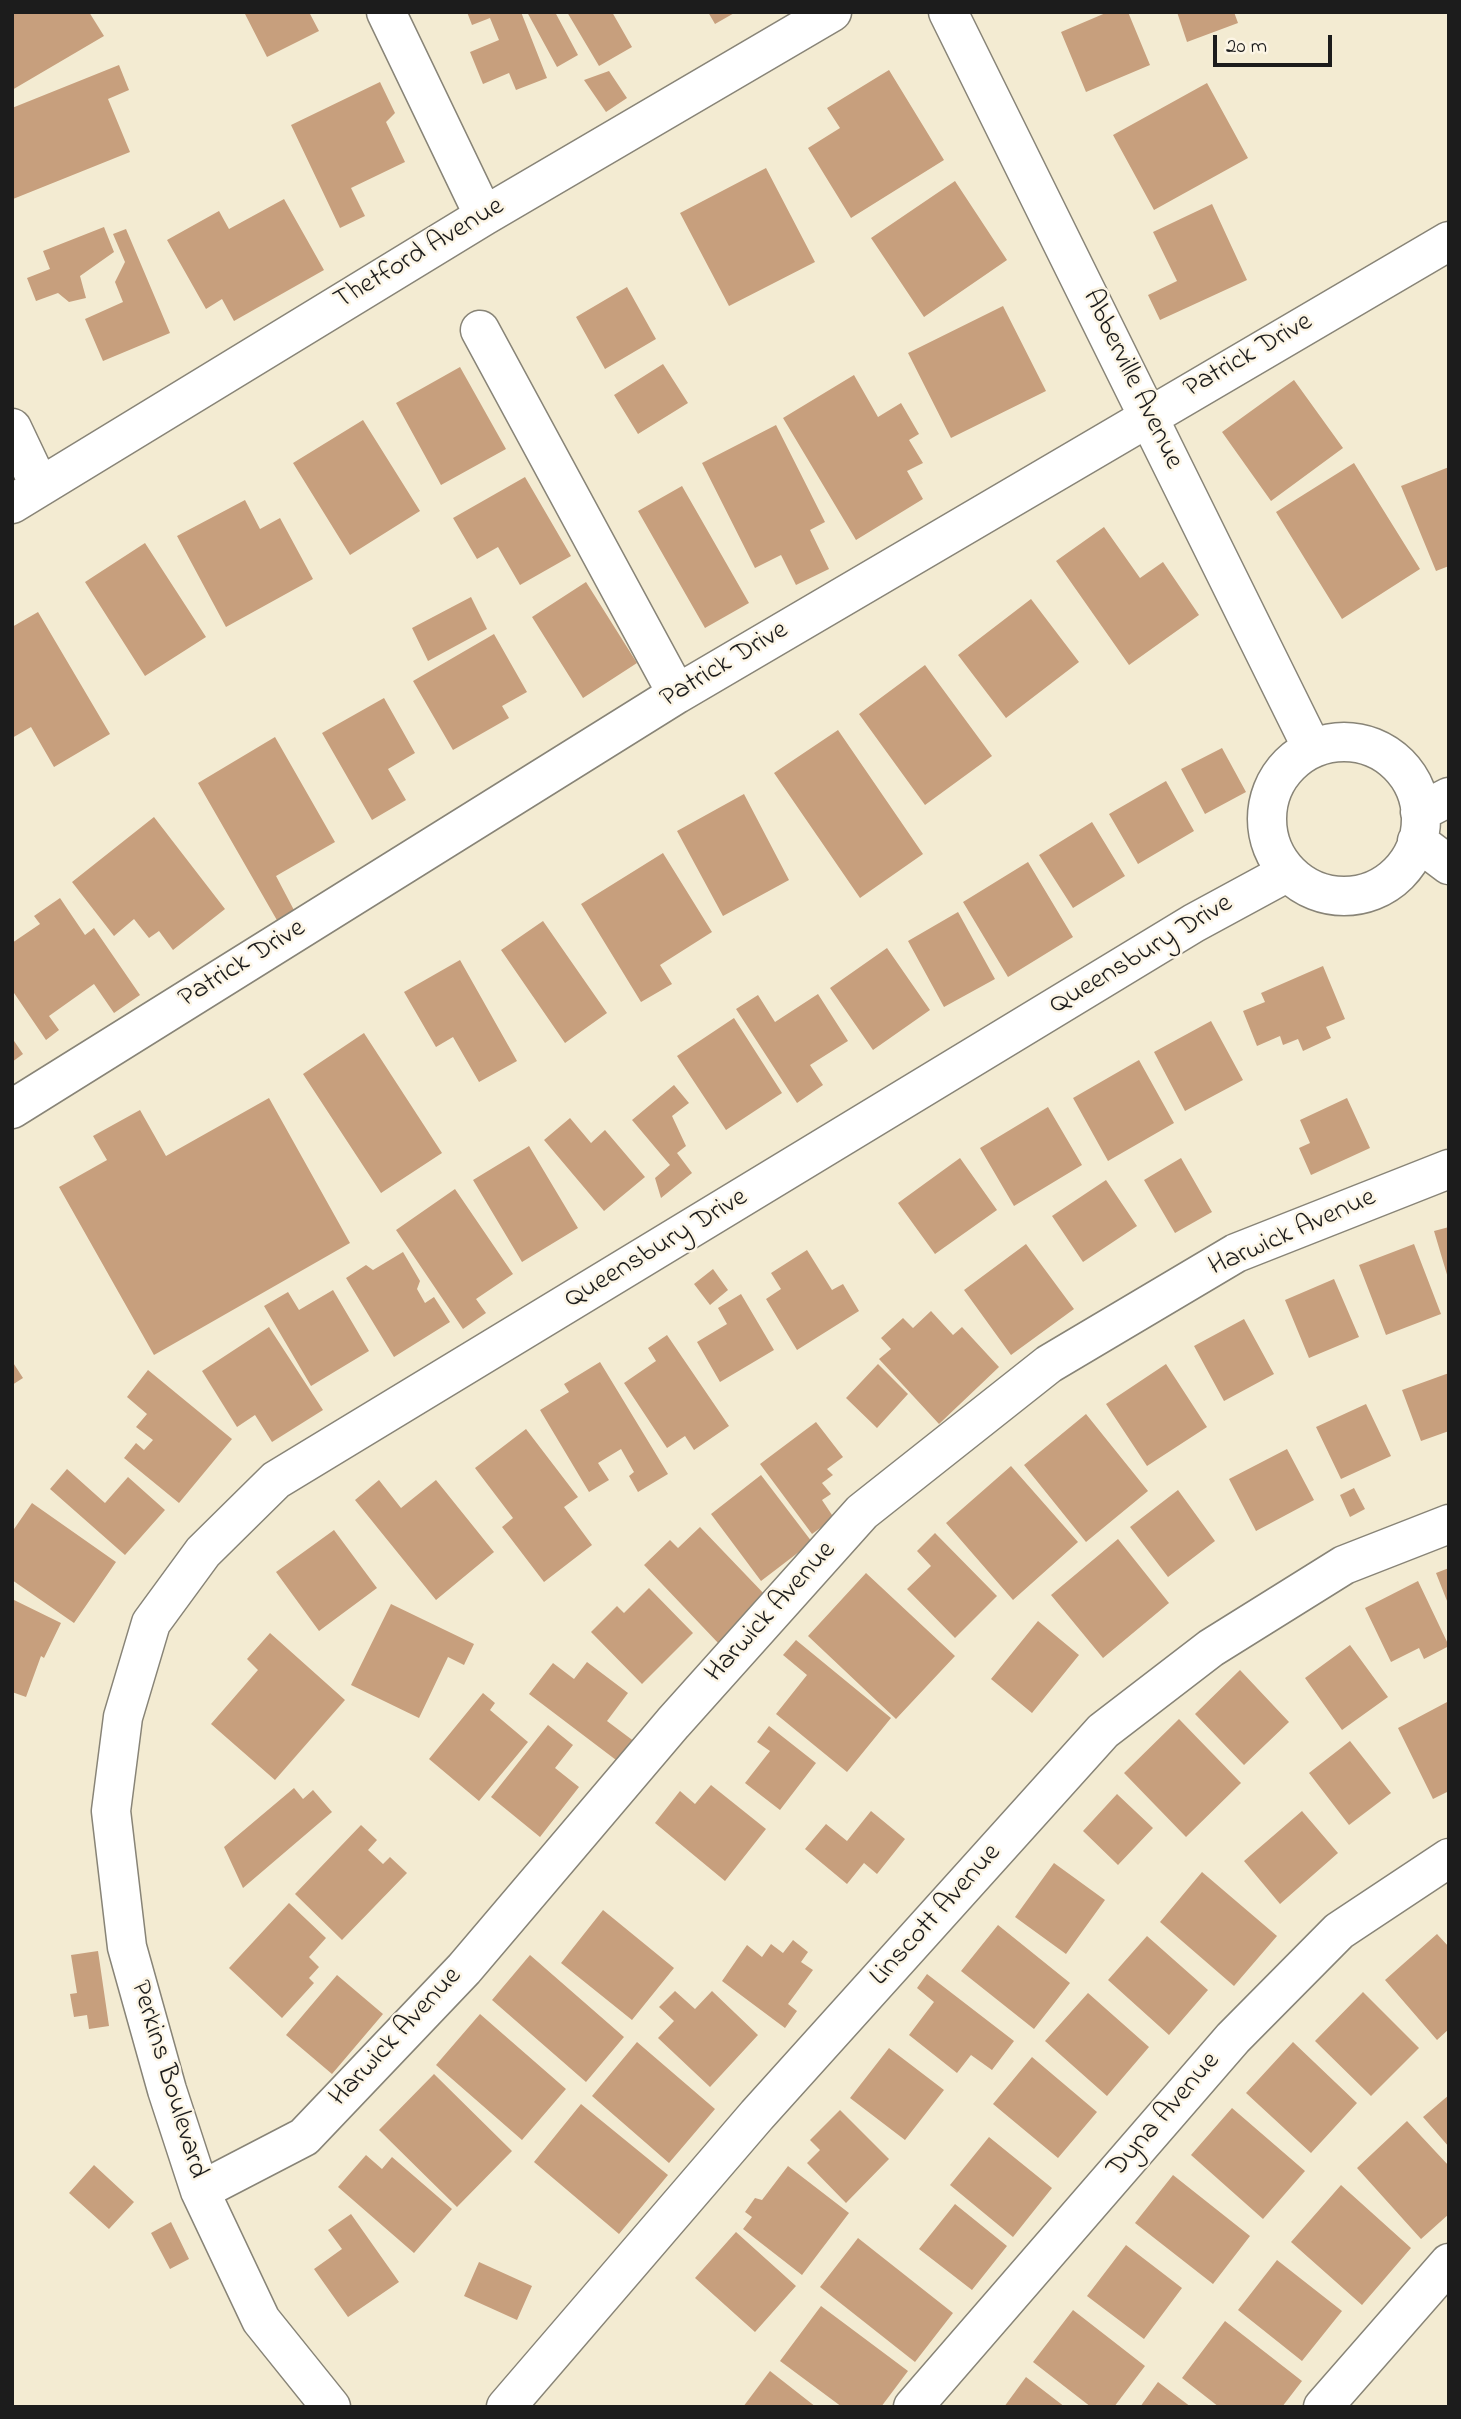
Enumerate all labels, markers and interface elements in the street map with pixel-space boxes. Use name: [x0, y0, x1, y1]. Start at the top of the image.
scale bar: [1216, 21, 1335, 65]
text: 20 m: [1226, 32, 1267, 62]
street label: Thetford Avenue: [329, 191, 511, 319]
street label: Abberville Avenue: [1073, 285, 1189, 475]
street label: Patrick Drive: [1179, 307, 1319, 407]
street label: Patrick Drive: [655, 615, 795, 717]
street label: Queensbury Drive: [1044, 888, 1240, 1024]
street label: Patrick Drive: [173, 913, 313, 1017]
street label: Queensbury Drive: [559, 1182, 755, 1318]
street label: Harwick Avenue: [1204, 1182, 1382, 1286]
street label: Harwick Avenue: [700, 1535, 844, 1691]
street label: Linscott Avenue: [864, 1838, 1010, 1994]
street label: Harwick Avenue: [324, 1961, 470, 2115]
street label: Perkins Boulevard: [121, 1977, 213, 2183]
street label: Dyna Avenue: [1101, 2046, 1229, 2186]

